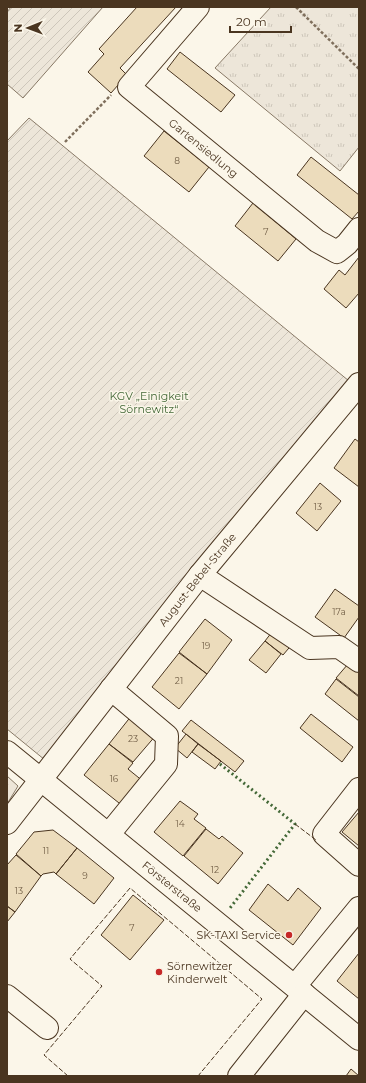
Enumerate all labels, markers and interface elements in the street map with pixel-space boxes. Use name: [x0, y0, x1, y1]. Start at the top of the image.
north arrow: [8, 8, 48, 48]
scale bar: [230, 8, 291, 34]
text: 20 m: [236, 14, 267, 29]
text: N: [11, 24, 25, 33]
street label: Gartensiedlung: [166, 115, 241, 181]
house number: 8: [174, 155, 180, 166]
house number: 7: [263, 226, 269, 237]
park label: KGV „Einigkeit Sörnewitz“: [109, 389, 189, 416]
house number: 13: [314, 501, 322, 512]
street label: August-Bebel-Straße: [156, 530, 239, 629]
house number: 17a: [332, 606, 346, 617]
house number: 19: [202, 640, 211, 651]
house number: 21: [175, 675, 183, 686]
house number: 23: [128, 733, 138, 744]
house number: 16: [110, 773, 119, 784]
house number: 14: [175, 818, 185, 829]
house number: 11: [43, 845, 49, 856]
street label: Försterstraße: [139, 858, 205, 915]
house number: 12: [211, 864, 219, 875]
house number: 9: [82, 870, 88, 881]
house number: 13: [15, 885, 23, 896]
house number: 7: [129, 922, 135, 933]
place label: SK-TAXI Service: [197, 928, 281, 942]
marker: SK-TAXI Service: [284, 930, 294, 940]
place label: Sörnewitzer Kinderwelt: [167, 959, 233, 986]
marker: Sörnewitzer Kinderwelt: [154, 967, 164, 977]

